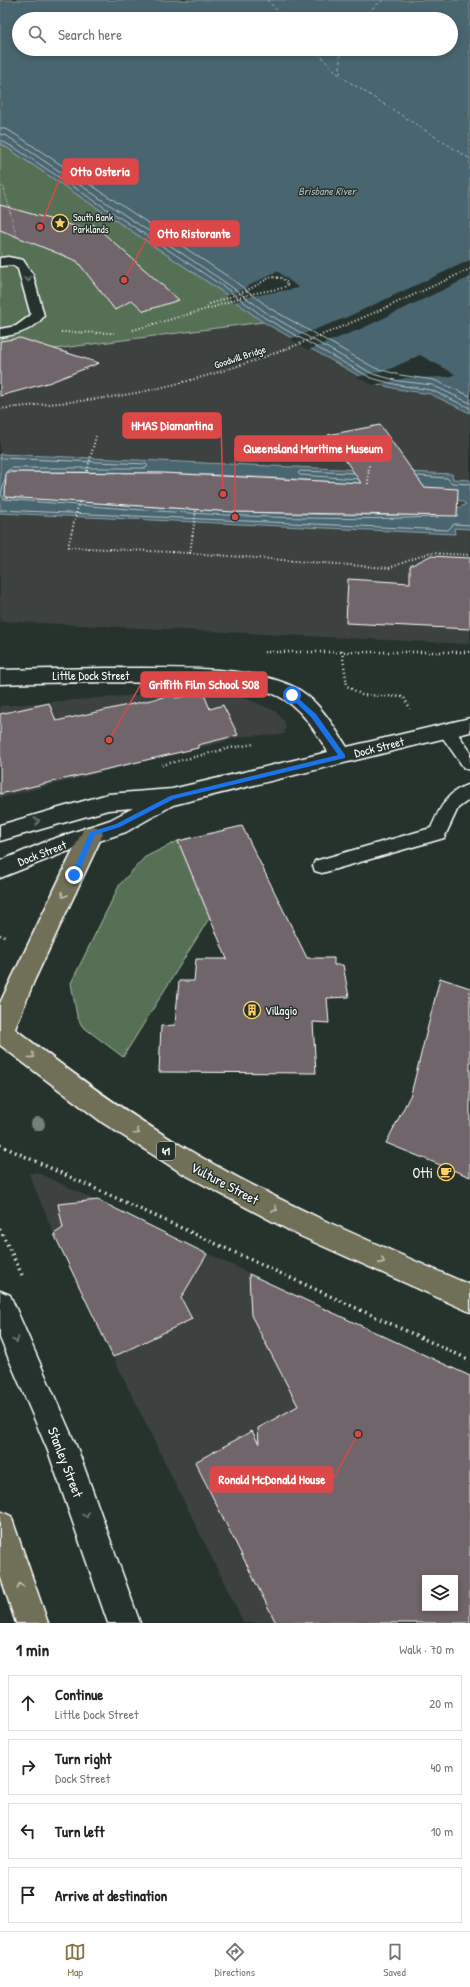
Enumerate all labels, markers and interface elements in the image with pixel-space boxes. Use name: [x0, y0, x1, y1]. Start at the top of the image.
search box: [12, 12, 458, 56]
icon: search: [26, 23, 48, 45]
text: Search here: [58, 24, 122, 45]
callout: Otto Osteria: [63, 159, 138, 184]
text: Otto Osteria: [70, 162, 131, 180]
water label: Brisbane River: [298, 184, 358, 198]
place label: South Bank Parklands: [73, 211, 113, 236]
place icon: South Bank Parklands: [50, 213, 70, 233]
callout: Otto Ristorante: [150, 221, 239, 246]
text: Otto Ristorante: [157, 224, 232, 242]
one-way arrow: [23, 276, 31, 283]
street label: Goodwill Bridge: [212, 343, 268, 371]
callout: HMAS Diamantina: [123, 413, 221, 438]
text: HMAS Diamantina: [131, 416, 214, 434]
callout: Queensland Maritime Museum: [235, 436, 391, 461]
text: Queensland Maritime Museum: [243, 439, 383, 457]
street label: Little Dock Street: [52, 667, 130, 684]
callout: Griffith Film School S08: [141, 672, 267, 697]
text: Griffith Film School S08: [149, 675, 260, 693]
route start: [283, 686, 301, 704]
street label: Dock Street: [352, 732, 407, 761]
one-way arrow: [33, 817, 40, 826]
street label: Dock Street: [15, 836, 70, 870]
route end: [65, 866, 83, 884]
one-way arrow: [61, 890, 69, 898]
building icon: Villagio: [242, 1000, 262, 1020]
place label: Villagio: [265, 1002, 297, 1019]
one-way arrow: [27, 1051, 34, 1058]
one-way arrow: [133, 1127, 140, 1135]
road number: 41: [157, 1142, 175, 1160]
street label: Vulture Street: [188, 1157, 262, 1209]
cafe icon: Otti: [436, 1162, 456, 1182]
place label: Otti: [412, 1163, 433, 1182]
one-way arrow: [271, 1205, 278, 1212]
one-way arrow: [379, 1256, 386, 1264]
one-way arrow: [11, 1336, 19, 1343]
street label: Stanley Street: [43, 1424, 88, 1501]
callout: Ronald McDonald House: [210, 1467, 333, 1492]
text: Ronald McDonald House: [218, 1470, 326, 1488]
one-way arrow: [81, 1511, 90, 1518]
map controls: [422, 1575, 458, 1611]
button: layers: [422, 1575, 458, 1611]
one-way arrow: [16, 1583, 25, 1590]
text: 1 min: [16, 1638, 49, 1661]
text: Walk · 70 m: [399, 1640, 454, 1658]
text: Continue: [55, 1684, 103, 1705]
icon: ahead: [17, 1692, 39, 1714]
text: 20 m: [429, 1694, 453, 1712]
text: Little Dock Street: [55, 1705, 138, 1723]
text: Turn right: [55, 1748, 111, 1769]
icon: right: [17, 1756, 39, 1778]
text: 40 m: [430, 1758, 453, 1776]
text: Dock Street: [55, 1769, 110, 1787]
icon: left: [17, 1820, 39, 1842]
text: Turn left: [55, 1821, 105, 1842]
text: 10 m: [431, 1822, 453, 1840]
icon: arrive: [17, 1884, 39, 1906]
text: Arrive at destination: [55, 1885, 167, 1906]
tab: Map: [64, 1941, 86, 1979]
tab: Directions: [215, 1941, 255, 1979]
tab: Saved: [383, 1941, 406, 1979]

